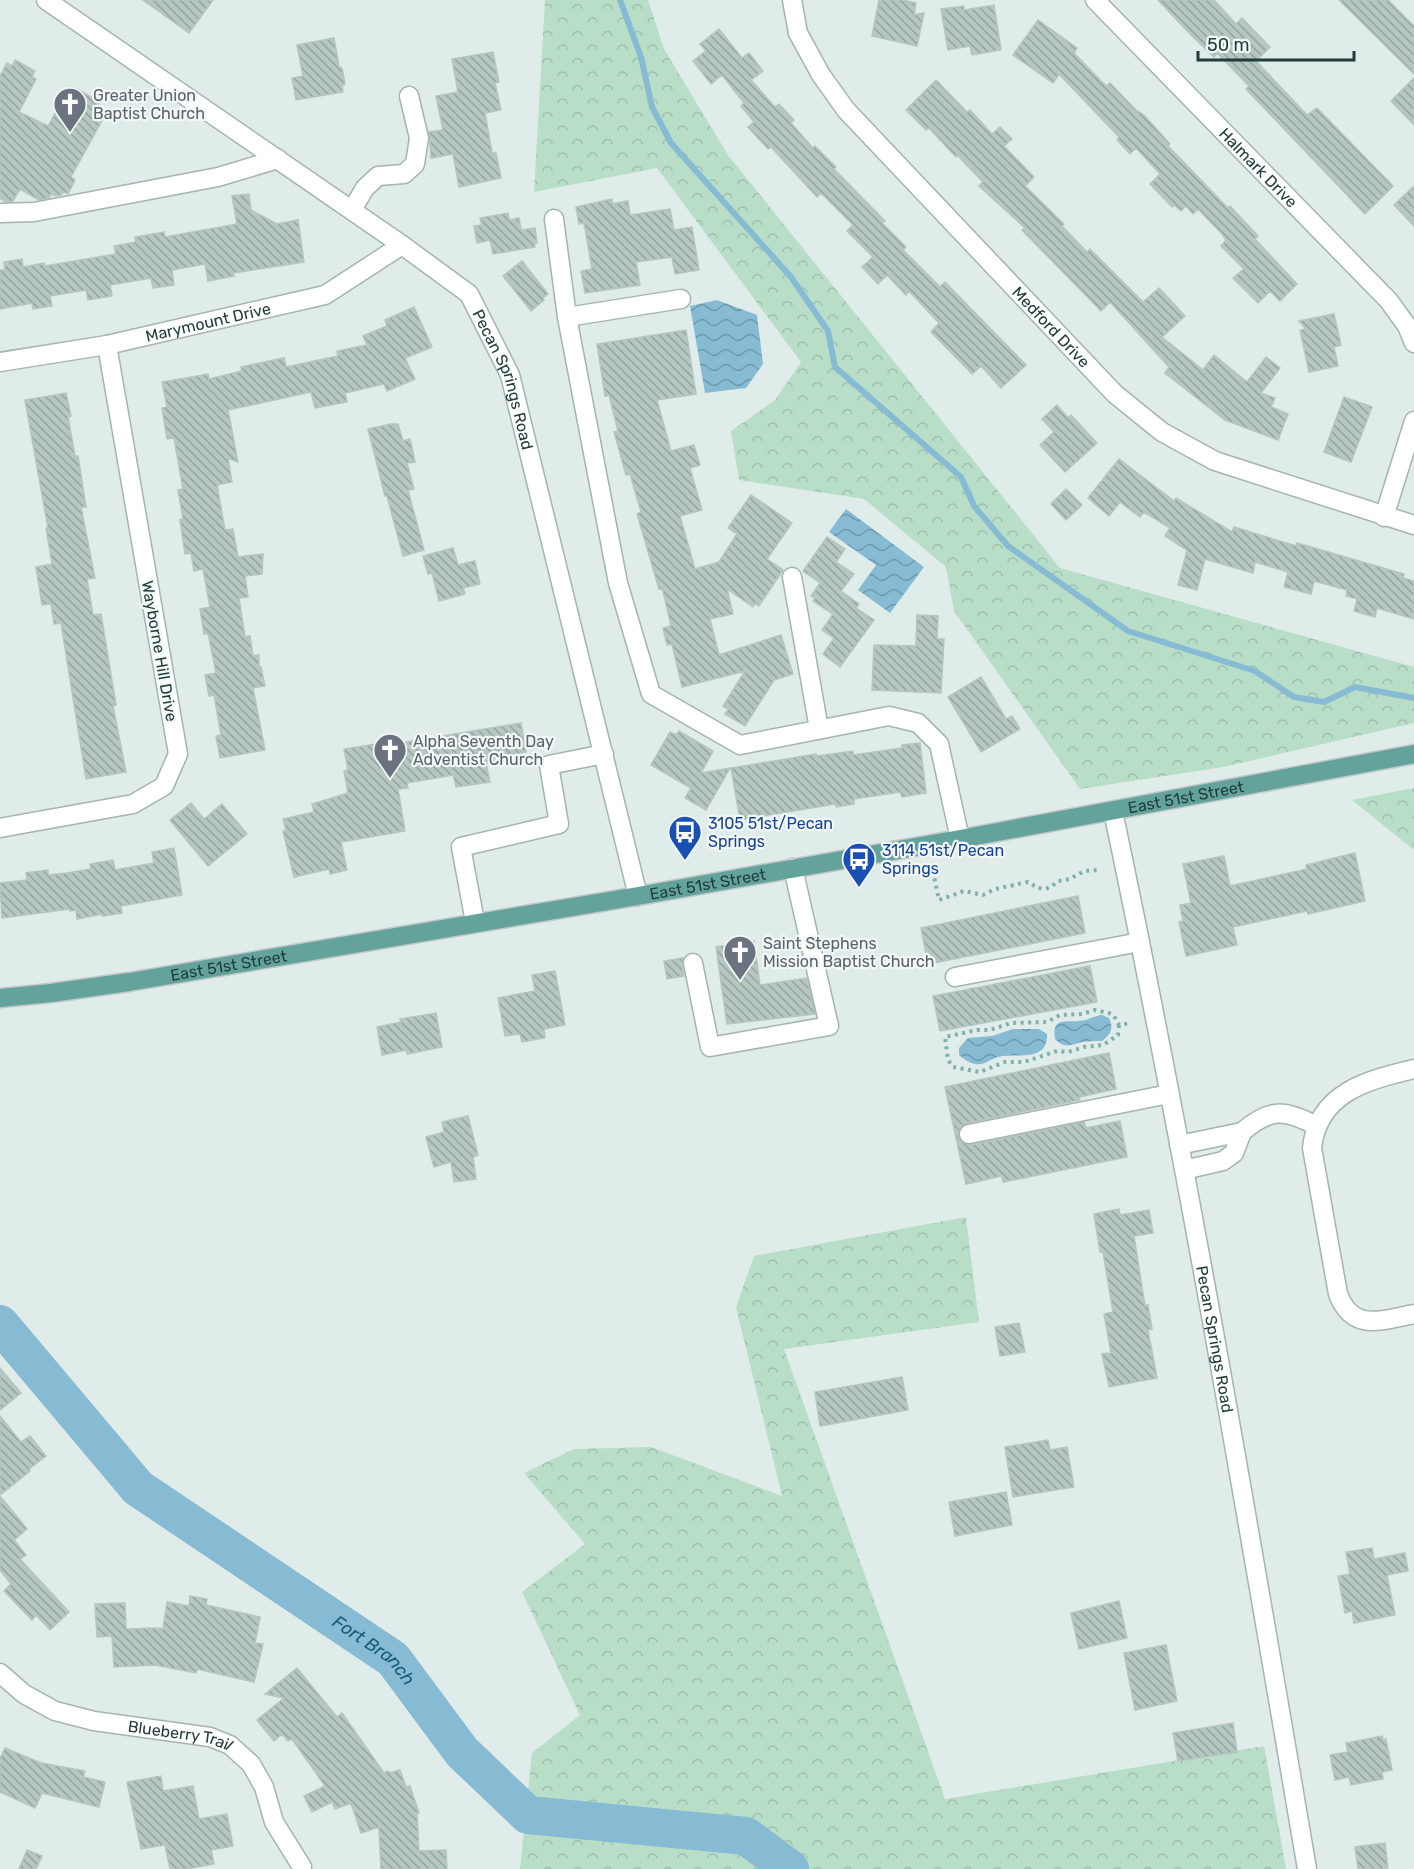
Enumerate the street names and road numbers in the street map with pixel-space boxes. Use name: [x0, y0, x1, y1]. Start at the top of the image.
street label: Halmark Drive: [1215, 124, 1301, 212]
street label: Medford Drive: [1008, 283, 1094, 372]
street label: Marymount Drive: [144, 299, 273, 346]
street label: Pecan Springs Road: [468, 306, 537, 452]
street label: Wayborne Hill Drive: [138, 579, 181, 723]
street label: East 51st Street: [1126, 777, 1246, 817]
street label: East 51st Street: [648, 865, 767, 904]
street label: East 51st Street: [169, 947, 288, 985]
street label: Pecan Springs Road: [1192, 1264, 1237, 1414]
street label: Blueberry Trail: [127, 1717, 238, 1754]

